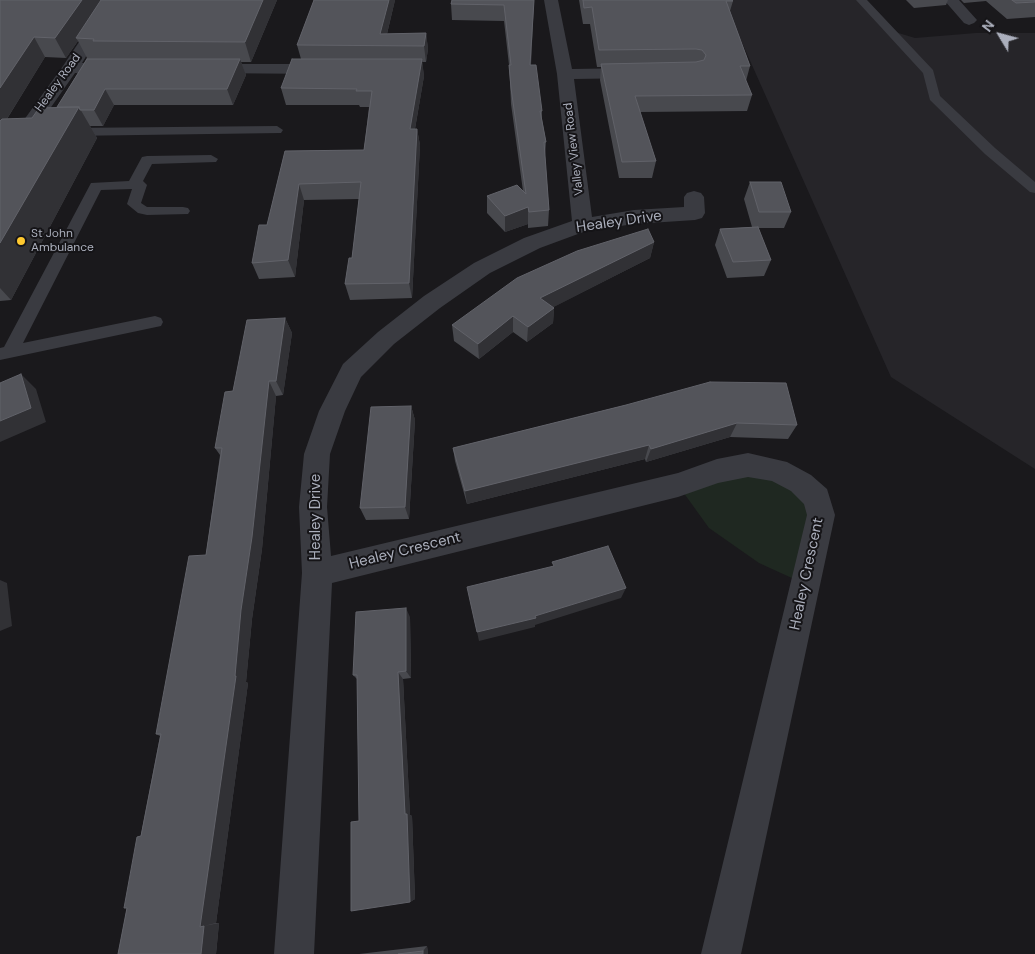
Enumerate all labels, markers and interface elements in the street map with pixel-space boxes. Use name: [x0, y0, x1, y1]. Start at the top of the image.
north arrow: [975, 10, 1025, 60]
text: N: [978, 16, 998, 35]
street label: Healey Road: [32, 51, 84, 115]
street label: Valley View Road: [561, 102, 587, 196]
street label: Healey Drive: [575, 207, 663, 237]
place label: St John Ambulance: [31, 227, 94, 255]
marker: St John Ambulance: [15, 235, 27, 247]
street label: Healey Drive: [307, 474, 325, 560]
street label: Healey Crescent: [786, 516, 828, 632]
street label: Healey Crescent: [347, 528, 463, 574]

